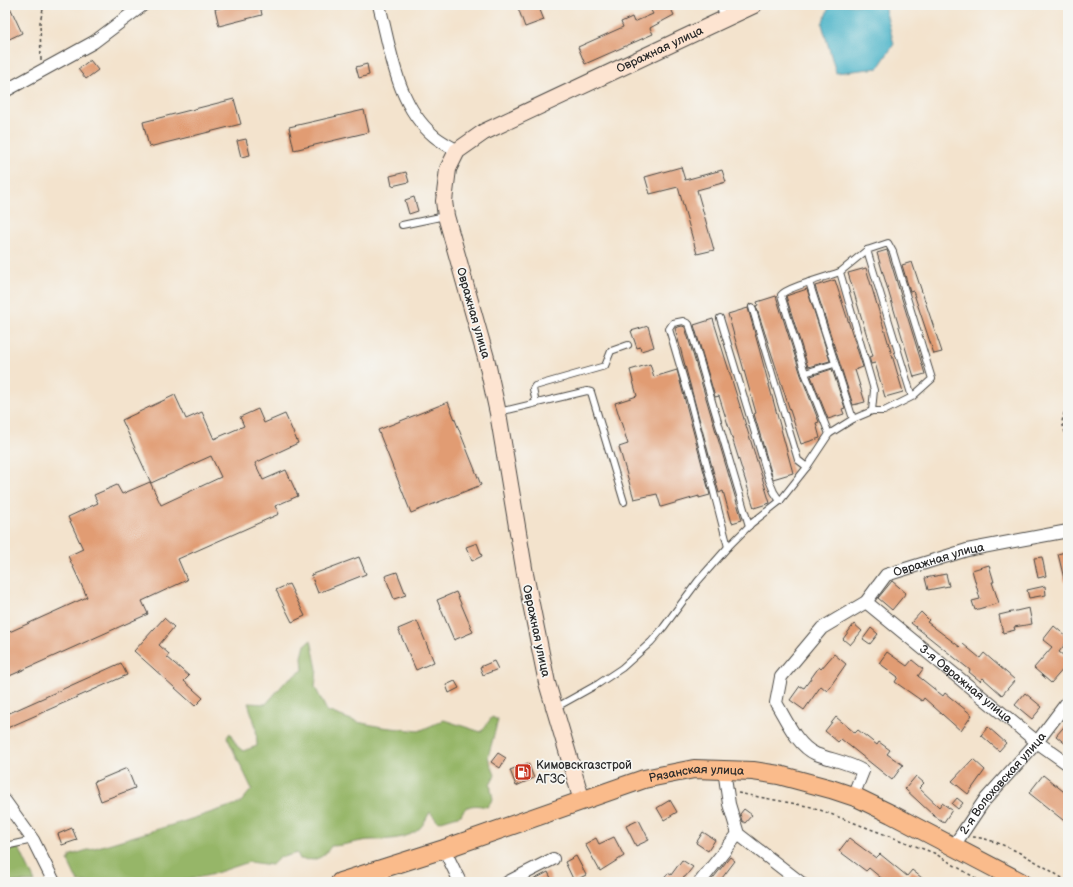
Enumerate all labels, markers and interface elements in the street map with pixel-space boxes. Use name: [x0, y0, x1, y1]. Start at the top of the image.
street label: Овражная улица: [614, 23, 705, 76]
street label: Овражная улица: [453, 266, 493, 360]
street label: Овражная улица: [891, 539, 985, 580]
street label: Овражная улица: [519, 583, 553, 679]
street label: 3-я Овражная улица: [916, 641, 1015, 726]
street label: 2-я Волоховская улица: [956, 729, 1049, 837]
place label: Кимовскгазстрой АГЗС: [535, 758, 632, 787]
fuel station icon: Кимовскгазстрой АГЗС: [513, 762, 533, 782]
street label: Рязанская улица: [647, 762, 744, 785]

